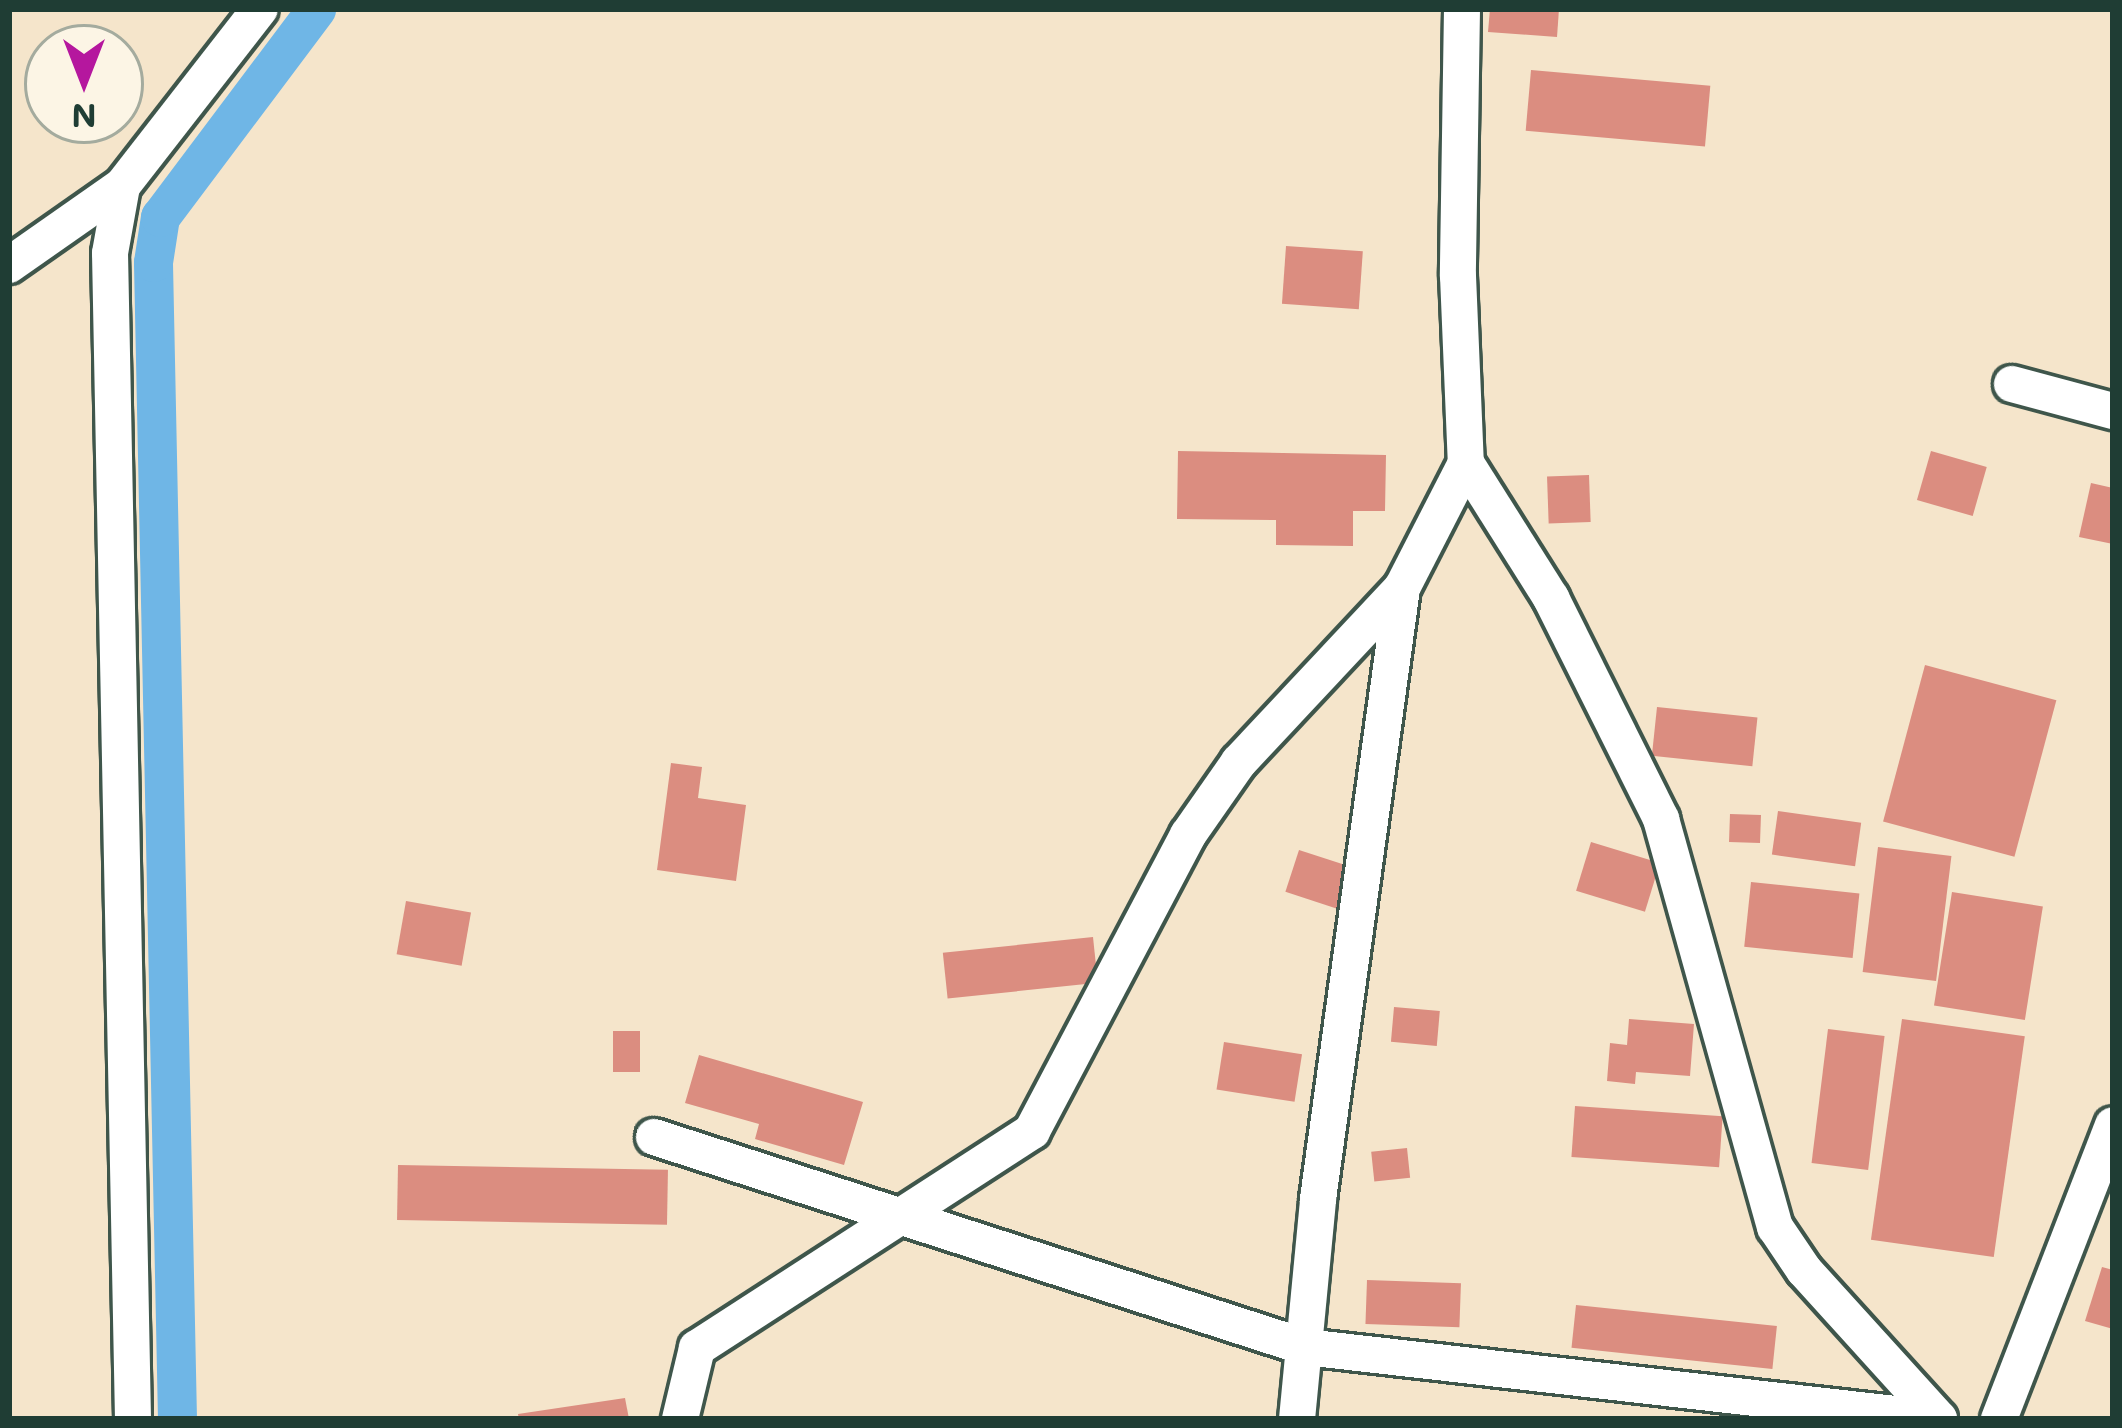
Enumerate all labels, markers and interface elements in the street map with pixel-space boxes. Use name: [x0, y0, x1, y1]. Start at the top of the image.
north arrow: [24, 24, 144, 144]
text: N: [71, 96, 97, 139]

